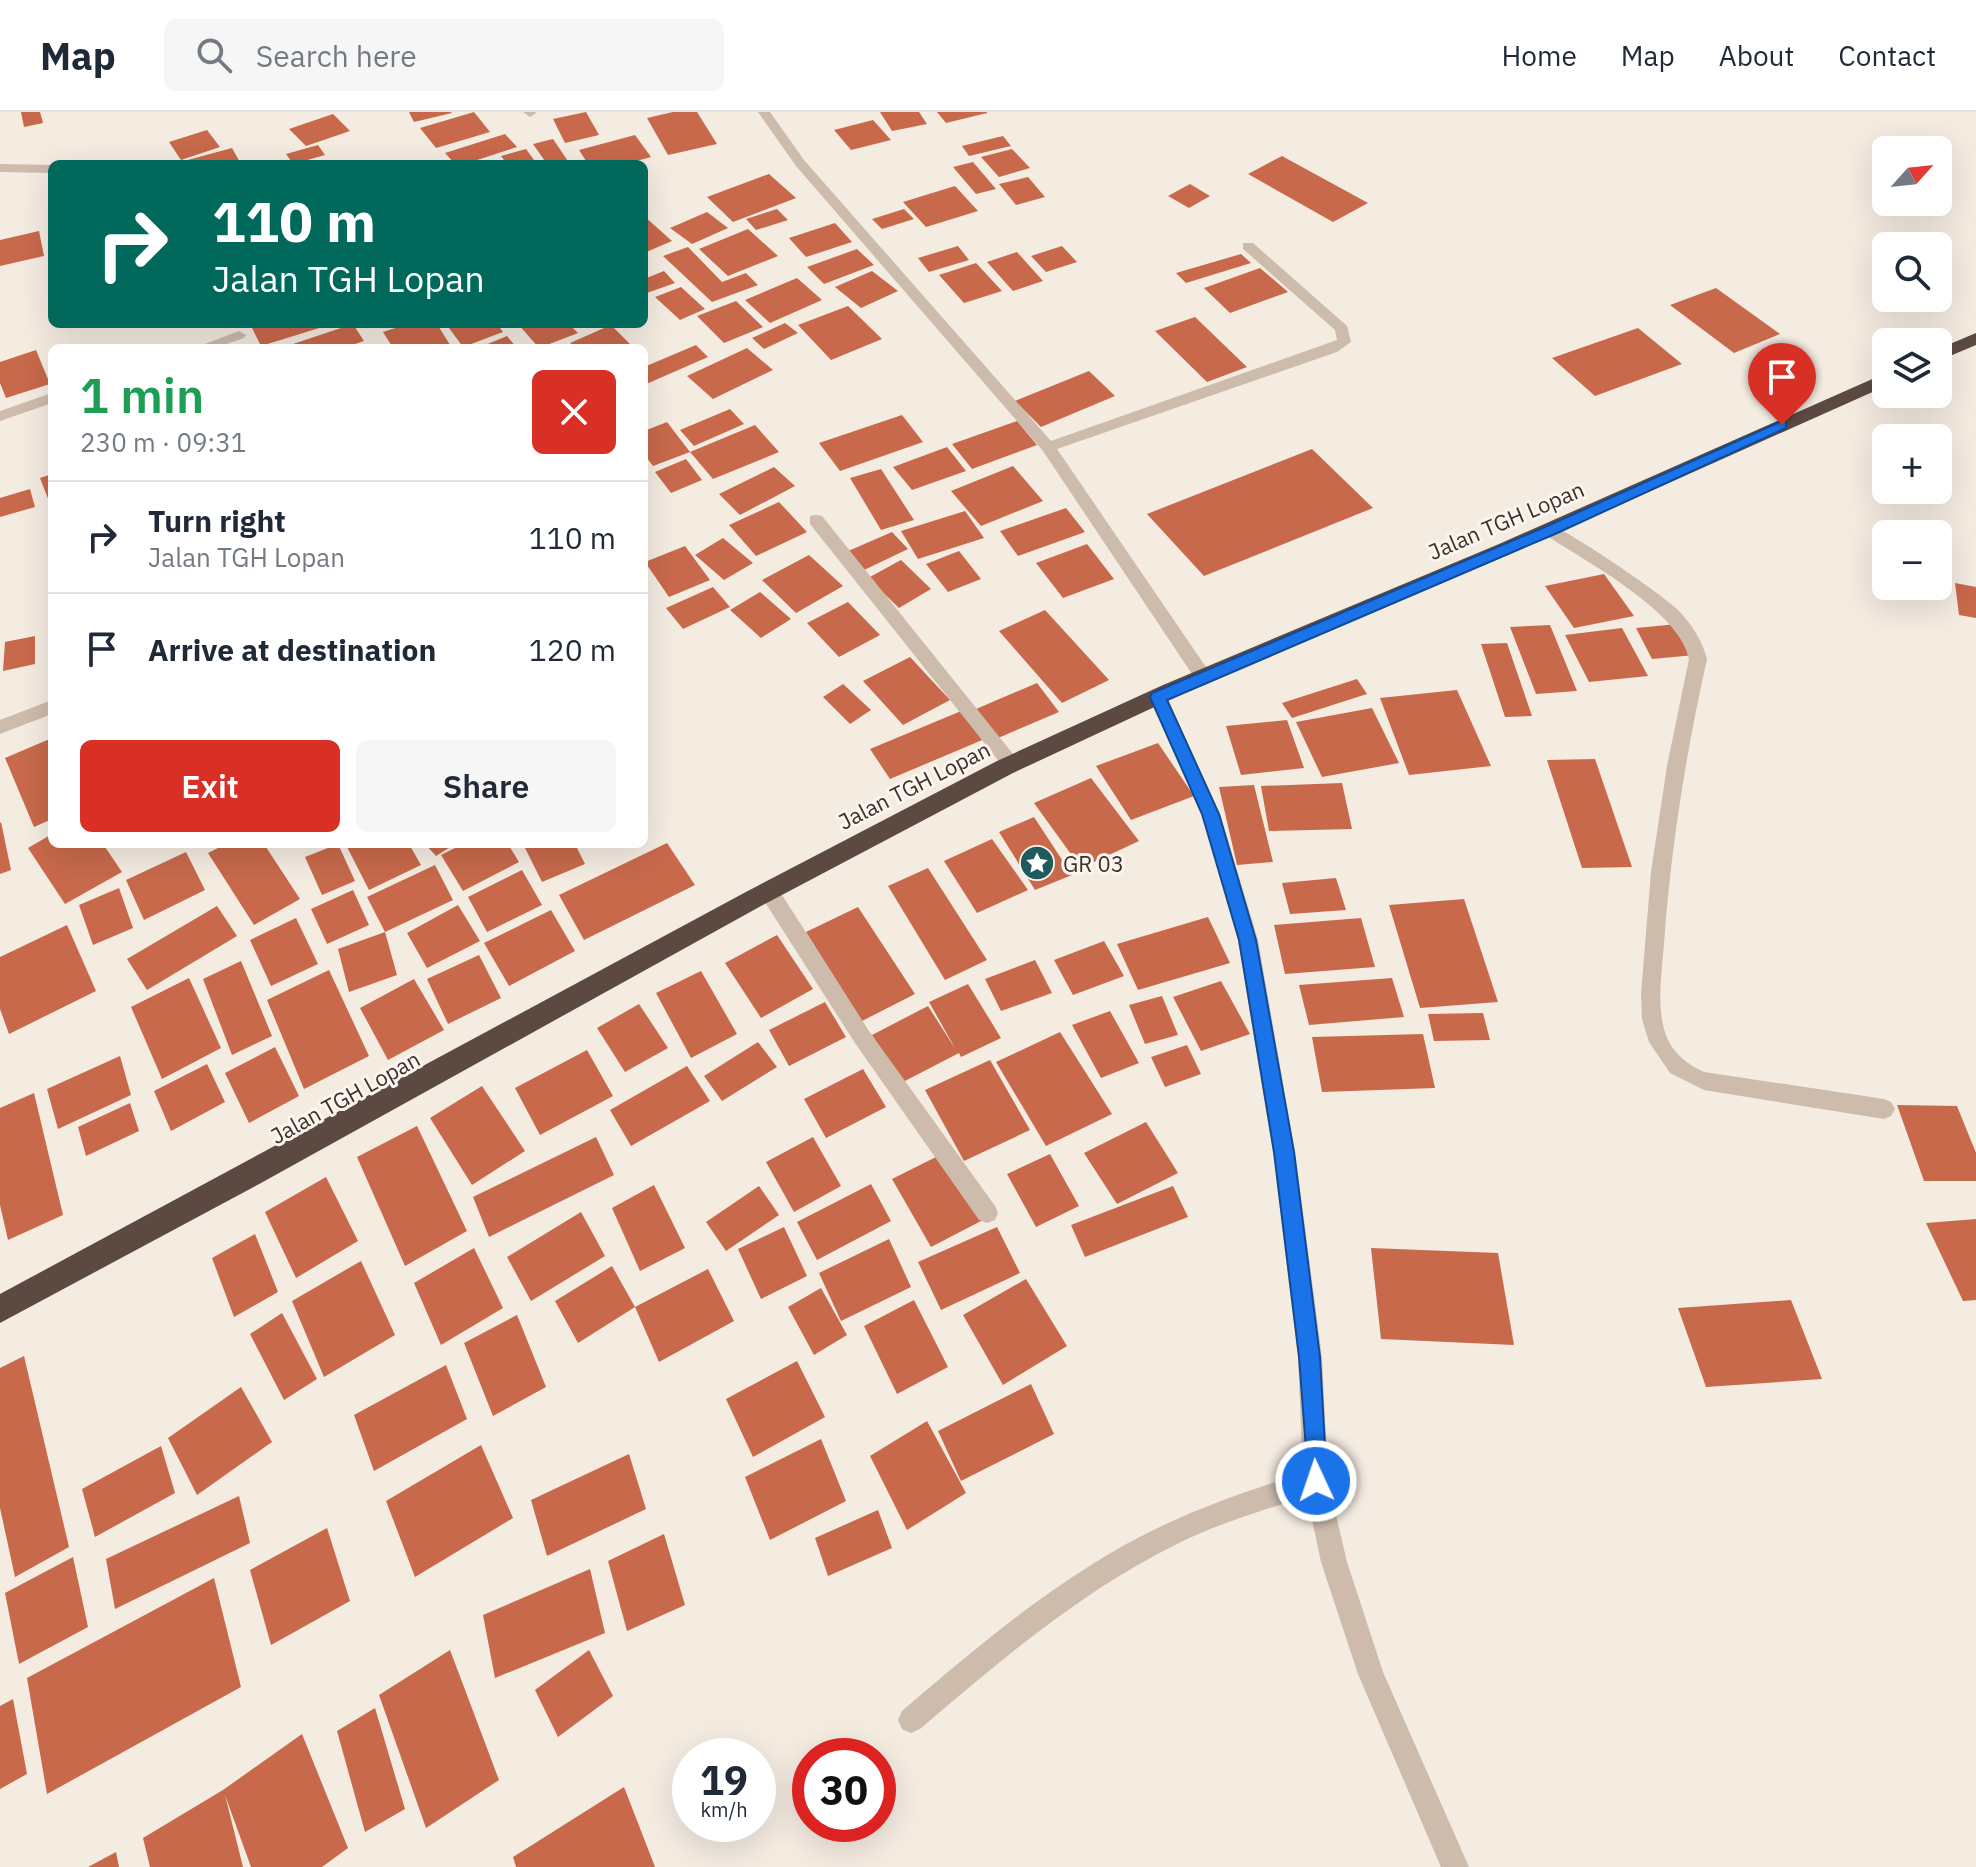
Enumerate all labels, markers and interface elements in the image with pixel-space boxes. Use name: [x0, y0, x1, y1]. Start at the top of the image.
search box: [164, 19, 724, 91]
text: Map: [40, 31, 116, 80]
icon: search: [192, 33, 236, 77]
text: Search here: [256, 36, 417, 75]
text: Home: [1501, 37, 1577, 74]
text: Map: [1621, 37, 1675, 74]
text: About: [1719, 37, 1794, 74]
text: Contact: [1838, 37, 1936, 74]
north arrow: [1872, 136, 1952, 216]
map controls: [1872, 136, 1952, 600]
text: 110 m: [212, 185, 376, 257]
icon: right: [80, 192, 184, 296]
button: search: [1872, 232, 1952, 312]
text: Jalan TGH Lopan: [212, 255, 485, 302]
button: layers: [1872, 328, 1952, 408]
pin: [1748, 343, 1816, 425]
icon: arrive: [1760, 355, 1804, 399]
text: 1 min: [80, 364, 204, 426]
button: close: [532, 370, 616, 454]
button: +: [1872, 424, 1952, 504]
text: 230 m · 09:31: [80, 425, 246, 459]
street label: Jalan TGH Lopan: [1424, 474, 1588, 566]
text: Turn right: [148, 501, 286, 540]
icon: right: [80, 515, 124, 559]
text: 110 m: [529, 518, 616, 557]
button: −: [1872, 520, 1952, 600]
text: Jalan TGH Lopan: [148, 540, 345, 574]
icon: arrive: [80, 627, 124, 671]
text: Arrive at destination: [148, 630, 436, 669]
text: 120 m: [529, 630, 616, 669]
street label: Jalan TGH Lopan: [833, 734, 995, 836]
button: Exit: [80, 740, 340, 832]
button: Share: [356, 740, 616, 832]
place icon: GR 03: [1018, 844, 1056, 882]
place label: GR 03: [1063, 849, 1124, 878]
street label: Jalan TGH Lopan: [265, 1044, 425, 1150]
position arrow: [1274, 1439, 1358, 1523]
speed limit sign: 30: [792, 1738, 896, 1842]
text: 19: [700, 1754, 748, 1806]
text: km/h: [700, 1796, 748, 1823]

